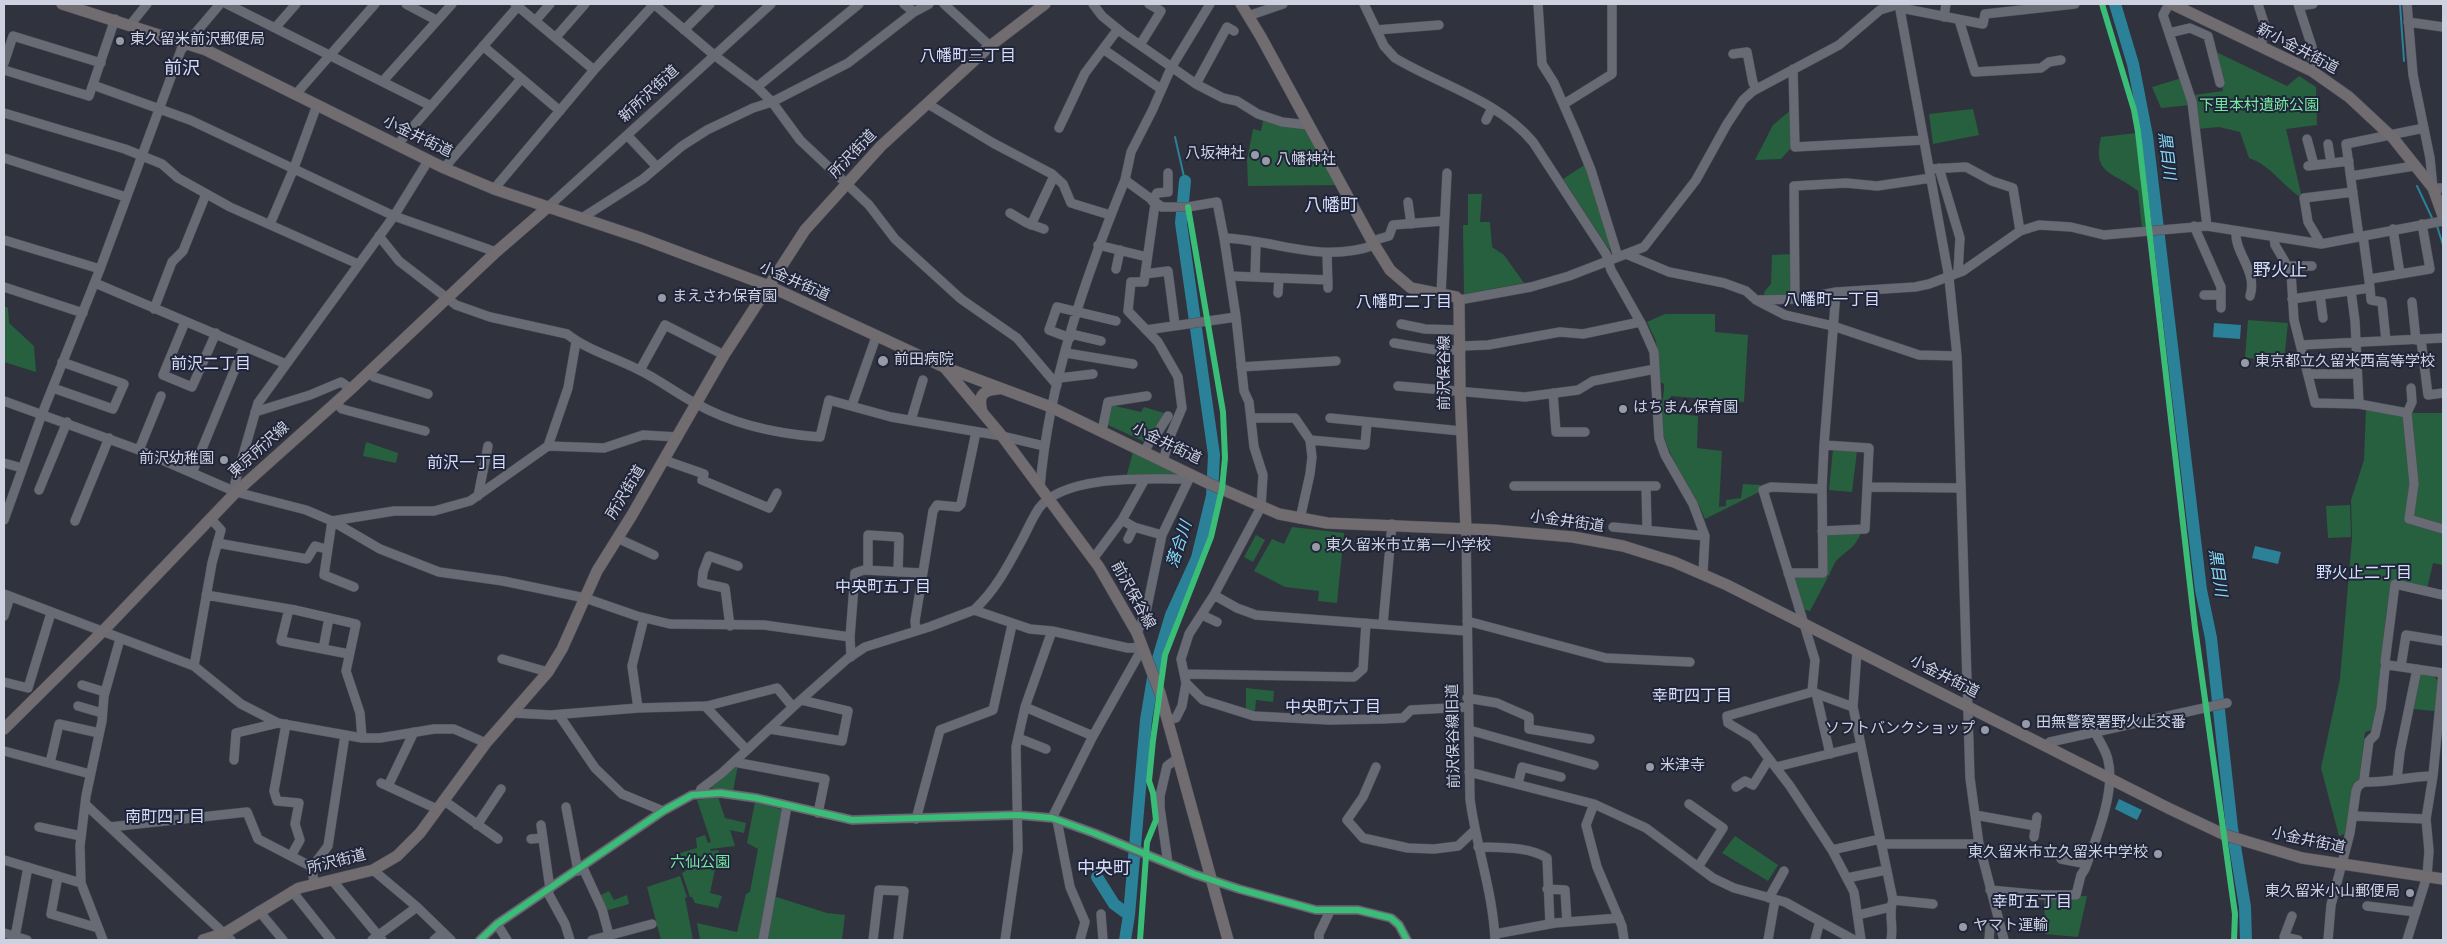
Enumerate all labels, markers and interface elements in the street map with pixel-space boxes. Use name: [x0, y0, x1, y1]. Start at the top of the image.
street label: 新小金井街道: [2253, 21, 2341, 79]
place label: 東久留米前沢郵便局: [130, 32, 265, 50]
marker: 東久留米前沢郵便局: [114, 35, 126, 47]
district label: 八幡町三丁目: [920, 48, 1016, 68]
district label: 前沢: [164, 59, 200, 81]
street label: 新所沢街道: [616, 63, 684, 127]
park label: 下里本村遺跡公園: [2199, 98, 2319, 116]
street label: 小金井街道: [379, 113, 455, 163]
street label: 所沢街道: [827, 127, 881, 183]
water label: 黒目川: [2153, 131, 2177, 181]
place label: 八坂神社: [1185, 146, 1245, 164]
marker: 八坂神社: [1249, 149, 1261, 161]
place label: 八幡神社: [1276, 152, 1336, 170]
marker: 八幡神社: [1260, 155, 1272, 167]
district label: 八幡町: [1304, 196, 1358, 218]
street label: 小金井街道: [756, 260, 832, 306]
district label: 野火止: [2253, 261, 2307, 283]
place label: まえさわ保育園: [672, 289, 777, 307]
marker: まえさわ保育園: [656, 292, 668, 304]
district label: 八幡町一丁目: [1784, 292, 1880, 312]
district label: 八幡町二丁目: [1356, 294, 1452, 314]
street label: 前沢保谷線: [1437, 336, 1455, 410]
place label: 前田病院: [894, 352, 954, 370]
marker: 前田病院: [876, 354, 890, 368]
place label: 東京都立久留米西高等学校: [2255, 354, 2435, 372]
district label: 前沢二丁目: [171, 356, 251, 376]
marker: 東京都立久留米西高等学校: [2239, 357, 2251, 369]
place label: はちまん保育園: [1633, 400, 1738, 418]
marker: はちまん保育園: [1617, 403, 1629, 415]
street label: 東京所沢線: [226, 419, 294, 483]
street label: 小金井街道: [1128, 420, 1204, 470]
place label: 前沢幼稚園: [139, 451, 214, 469]
marker: 前沢幼稚園: [218, 454, 230, 466]
district label: 前沢一丁目: [427, 455, 507, 475]
street label: 所沢街道: [604, 463, 650, 523]
street label: 小金井街道: [1529, 509, 1605, 537]
water label: 落合川: [1164, 519, 1198, 571]
place label: 東久留米市立第一小学校: [1326, 538, 1491, 556]
marker: 東久留米市立第一小学校: [1310, 541, 1322, 553]
water label: 黒目川: [2203, 548, 2229, 598]
street label: 前沢保谷線: [1106, 559, 1158, 633]
district label: 野火止二丁目: [2316, 565, 2412, 585]
district label: 中央町五丁目: [835, 579, 931, 599]
street label: 小金井街道: [1907, 653, 1981, 703]
street label: 前沢保谷線旧道: [1445, 683, 1465, 789]
district label: 幸町四丁目: [1652, 688, 1732, 708]
district label: 中央町六丁目: [1285, 699, 1381, 719]
place label: 田無警察署野火止交番: [2036, 715, 2186, 733]
marker: 田無警察署野火止交番: [2020, 718, 2032, 730]
place label: ソフトバンクショップ: [1825, 721, 1975, 739]
marker: ソフトバンクショップ: [1979, 724, 1991, 736]
place label: 米津寺: [1660, 758, 1705, 776]
marker: 米津寺: [1644, 761, 1656, 773]
district label: 南町四丁目: [125, 809, 205, 829]
street label: 小金井街道: [2269, 825, 2347, 859]
place label: 東久留米市立久留米中学校: [1968, 845, 2148, 863]
street label: 所沢街道: [306, 847, 368, 879]
marker: 東久留米市立久留米中学校: [2152, 848, 2164, 860]
park label: 六仙公園: [670, 855, 730, 873]
district label: 中央町: [1077, 859, 1131, 881]
place label: 東久留米小山郵便局: [2265, 884, 2400, 902]
marker: 東久留米小山郵便局: [2404, 887, 2416, 899]
district label: 幸町五丁目: [1992, 894, 2072, 914]
place label: ヤマト運輸: [1973, 918, 2048, 936]
marker: ヤマト運輸: [1957, 921, 1969, 933]

